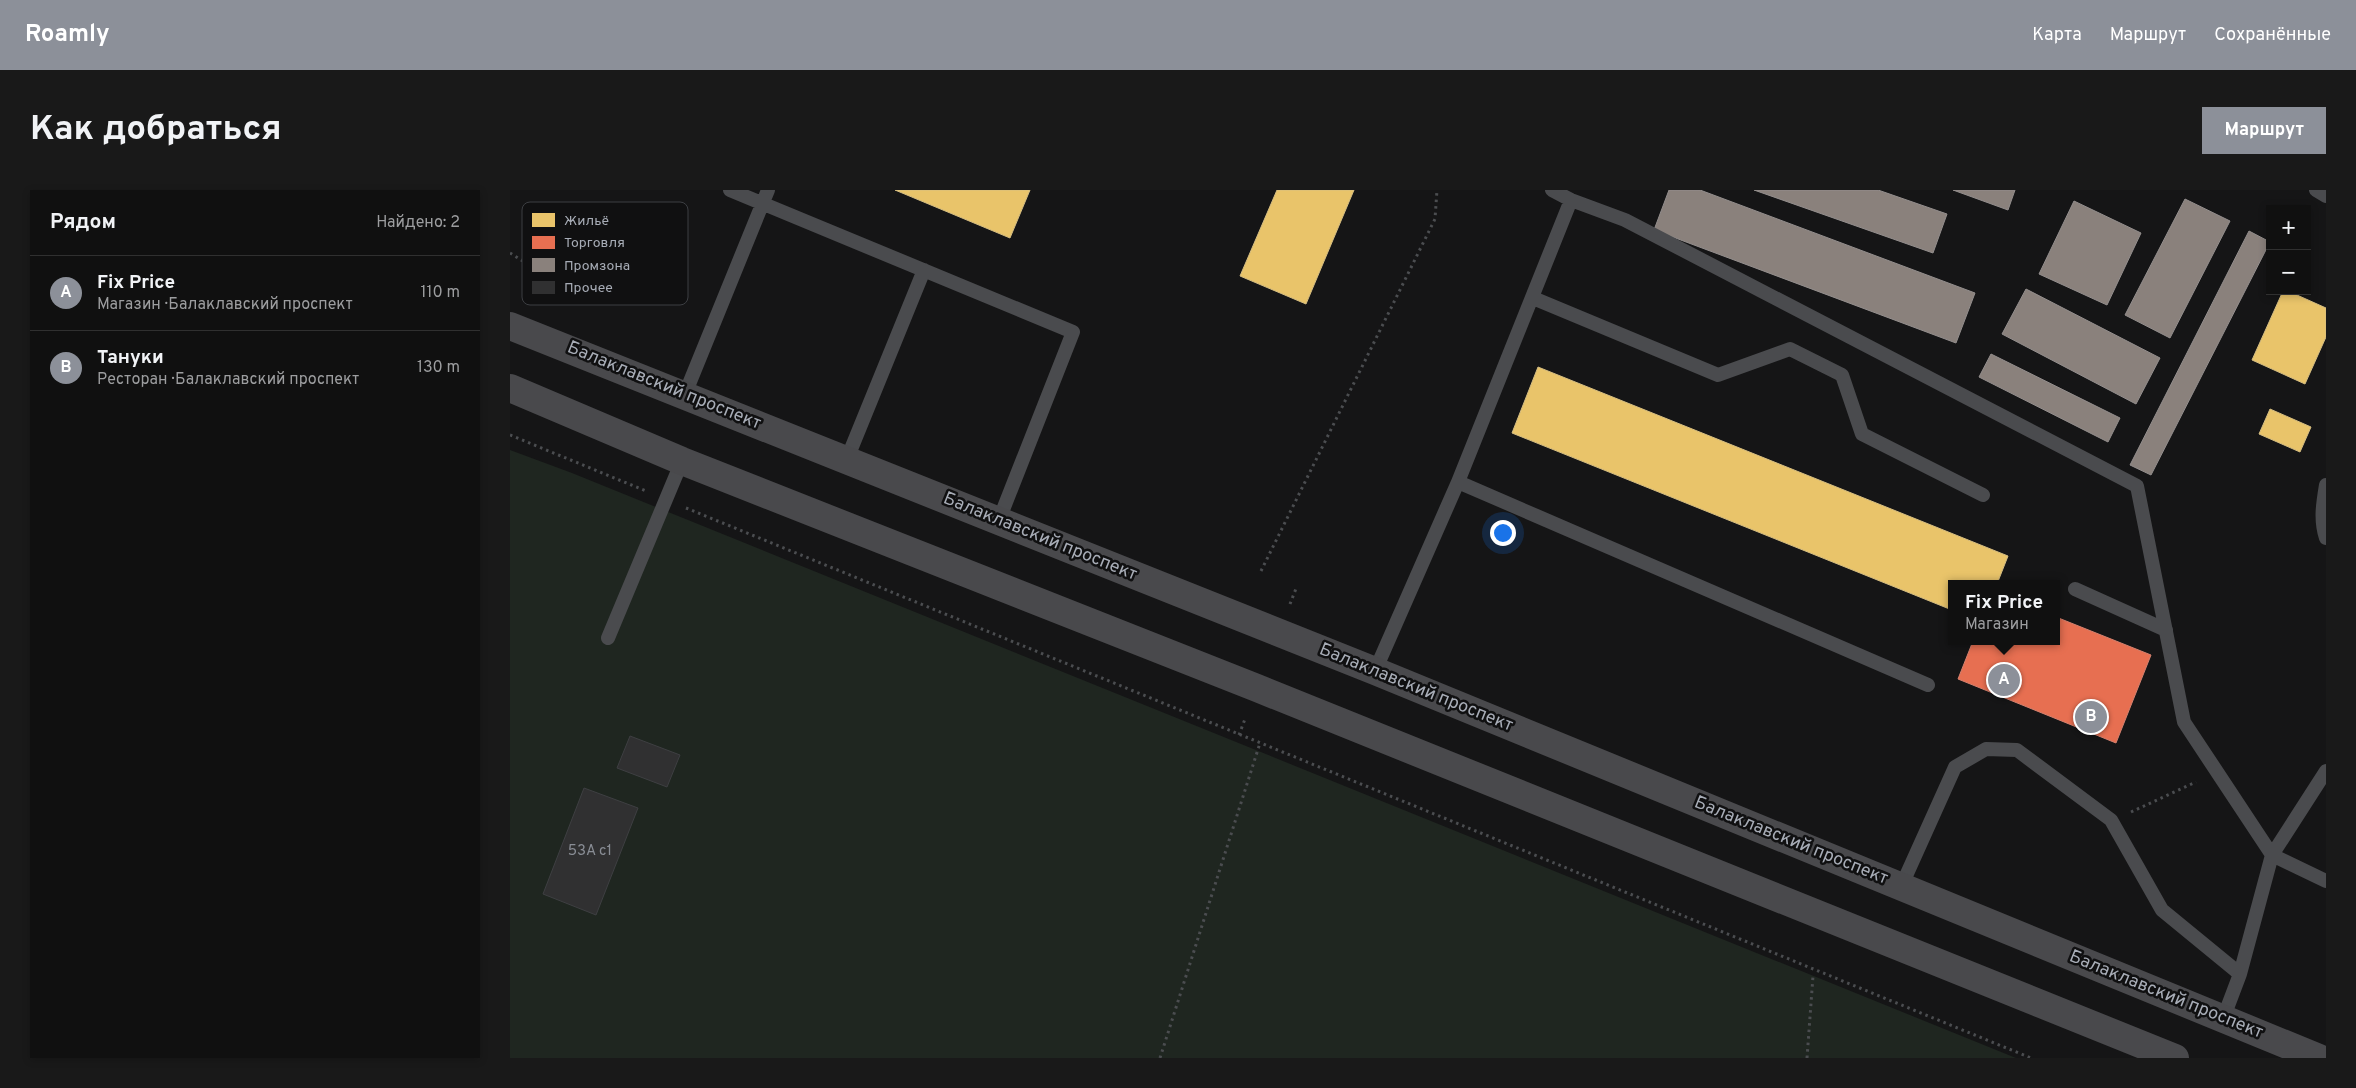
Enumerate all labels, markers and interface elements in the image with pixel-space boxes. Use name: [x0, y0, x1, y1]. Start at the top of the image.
text: Roamly: [25, 20, 110, 50]
text: Карта: [2032, 24, 2082, 47]
text: Маршрут: [2110, 24, 2186, 47]
text: Сохранённые: [2214, 24, 2331, 47]
button: Маршрут: [2202, 107, 2326, 154]
text: Как добраться: [30, 108, 282, 152]
legend: [522, 202, 688, 305]
map controls: [2266, 205, 2311, 295]
button: +: [2266, 205, 2311, 250]
text: Рядом: [50, 209, 116, 236]
text: Найдено: 2: [376, 213, 460, 233]
text: Жильё: [564, 213, 609, 230]
text: Торговля: [564, 235, 625, 252]
button: −: [2266, 250, 2311, 295]
text: Промзона: [564, 258, 630, 275]
text: Fix Price: [97, 271, 175, 295]
text: Прочее: [564, 280, 613, 297]
text: A: [60, 283, 72, 303]
text: 110 m: [420, 283, 460, 303]
text: Магазин · Балаклавский проспект: [97, 295, 353, 315]
street label: Балаклавский проспект: [564, 337, 764, 435]
text: Тануки: [97, 346, 164, 370]
text: B: [60, 358, 72, 378]
text: 130 m: [417, 358, 460, 378]
text: Ресторан · Балаклавский проспект: [97, 370, 359, 390]
street label: Балаклавский проспект: [940, 488, 1140, 586]
your location: [1490, 520, 1516, 546]
popup: [1948, 580, 2060, 645]
text: Fix Price: [1965, 591, 2043, 615]
text: Магазин: [1965, 615, 2029, 635]
street label: Балаклавский проспект: [1316, 639, 1516, 737]
pin: A: [1988, 661, 2020, 699]
pin: B: [2075, 698, 2107, 736]
street label: Балаклавский проспект: [1691, 792, 1891, 890]
house number: 53А с1: [568, 842, 612, 861]
street label: Балаклавский проспект: [2066, 946, 2266, 1044]

